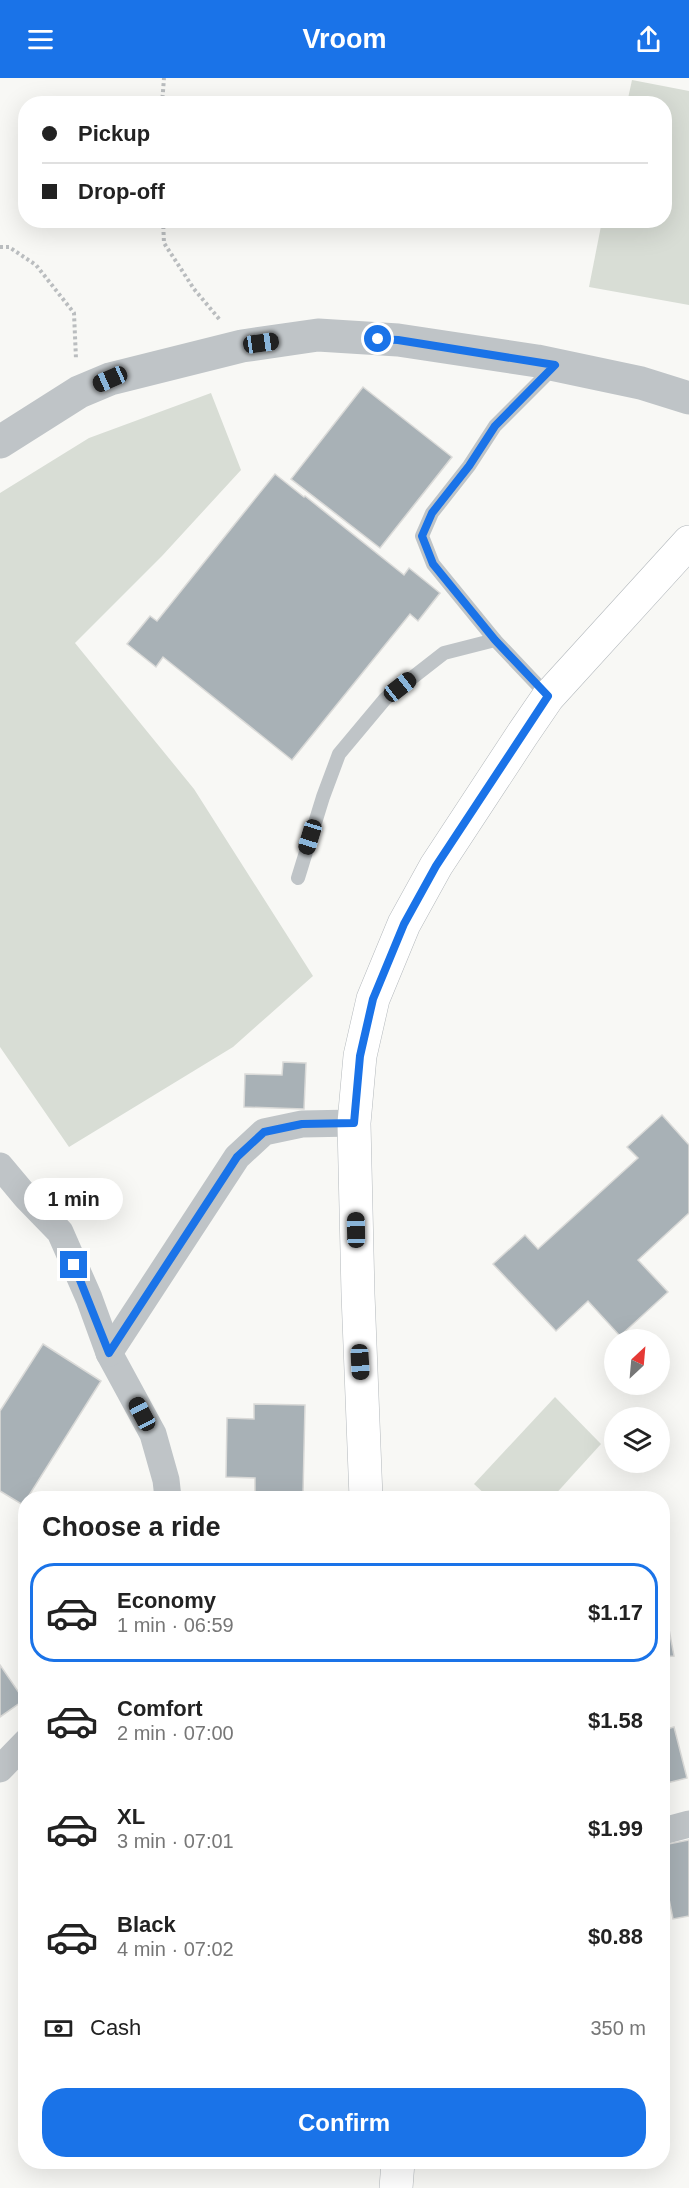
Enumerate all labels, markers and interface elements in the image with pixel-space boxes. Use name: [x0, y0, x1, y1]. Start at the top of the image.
icon: menu: [24, 23, 57, 56]
icon: share: [632, 23, 665, 56]
text: Vroom: [302, 24, 387, 54]
text: Pickup: [78, 121, 150, 146]
text: Drop-off: [78, 179, 165, 204]
route start: [364, 325, 391, 352]
car: [242, 332, 280, 354]
car: [90, 363, 130, 395]
car: [380, 669, 420, 705]
car: [296, 817, 324, 857]
callout: 1 min: [25, 1178, 124, 1220]
text: 1 min: [47, 1188, 100, 1210]
car: [347, 1212, 365, 1248]
route end: [60, 1251, 87, 1278]
north arrow: [604, 1329, 670, 1395]
map controls: [604, 1329, 670, 1473]
car: [350, 1344, 370, 1380]
car: [126, 1394, 158, 1434]
button: layers: [604, 1407, 670, 1473]
text: Choose a ride: [42, 1512, 221, 1542]
icon: car: [45, 1586, 99, 1640]
text: Economy: [117, 1588, 216, 1613]
text: $1.17: [588, 1600, 643, 1625]
text: 1 min · 06:59: [117, 1614, 234, 1636]
icon: car: [45, 1694, 99, 1748]
text: Comfort: [117, 1696, 203, 1721]
text: $1.58: [588, 1708, 643, 1733]
text: 2 min · 07:00: [117, 1722, 234, 1744]
icon: car: [45, 1802, 99, 1856]
text: XL: [117, 1804, 145, 1829]
text: $1.99: [588, 1816, 643, 1841]
text: 3 min · 07:01: [117, 1830, 234, 1852]
icon: car: [45, 1910, 99, 1964]
text: Black: [117, 1912, 176, 1937]
text: $0.88: [588, 1924, 643, 1949]
text: 4 min · 07:02: [117, 1938, 234, 1960]
icon: cash: [42, 2012, 75, 2045]
text: Cash: [90, 2015, 141, 2040]
text: 350 m: [590, 2017, 646, 2039]
button: Confirm: [42, 2088, 646, 2157]

